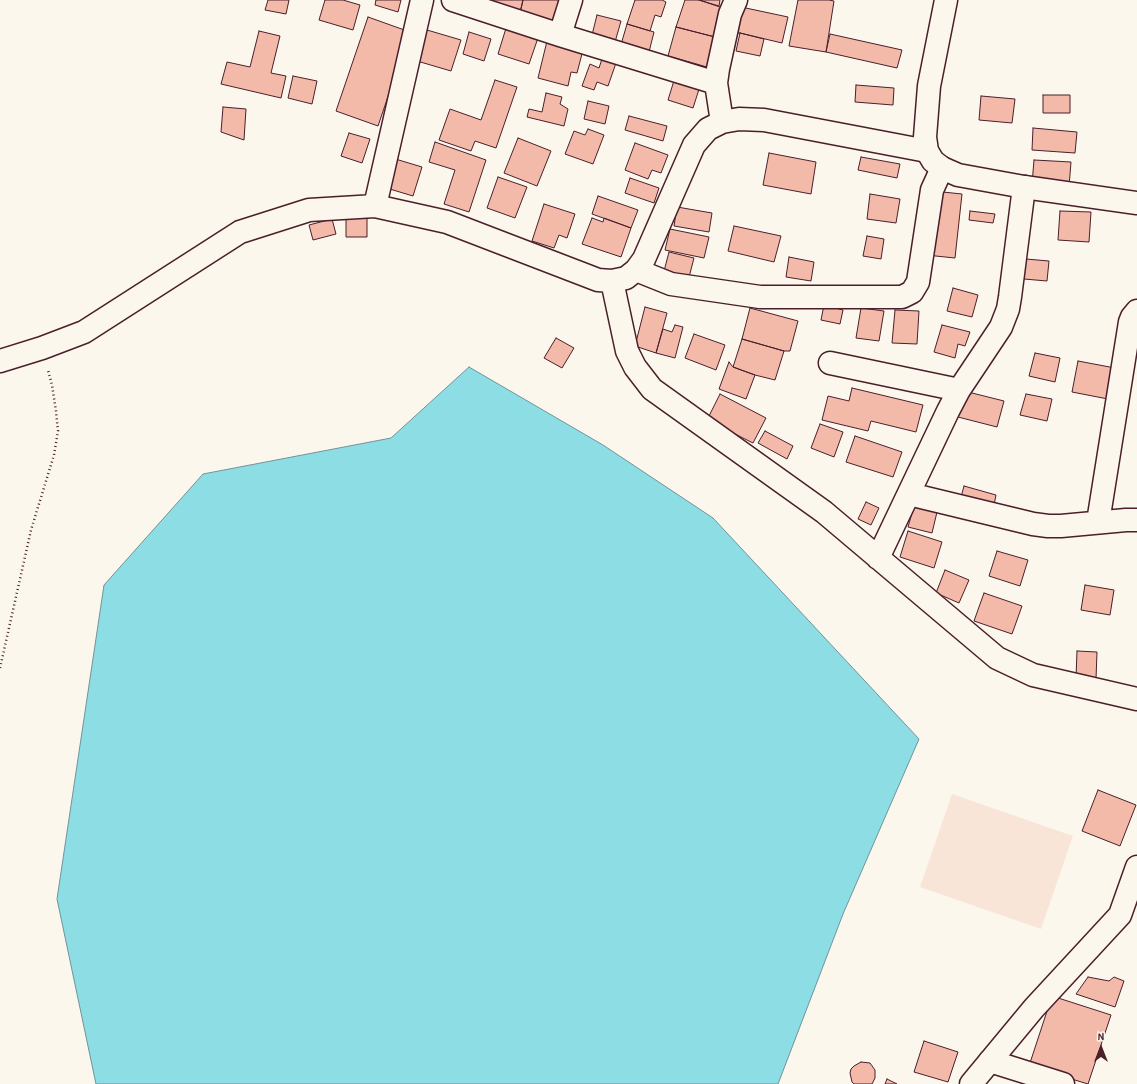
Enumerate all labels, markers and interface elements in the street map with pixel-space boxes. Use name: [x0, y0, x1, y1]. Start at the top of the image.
north arrow: [1081, 1028, 1121, 1068]
text: N: [1098, 1029, 1104, 1043]

